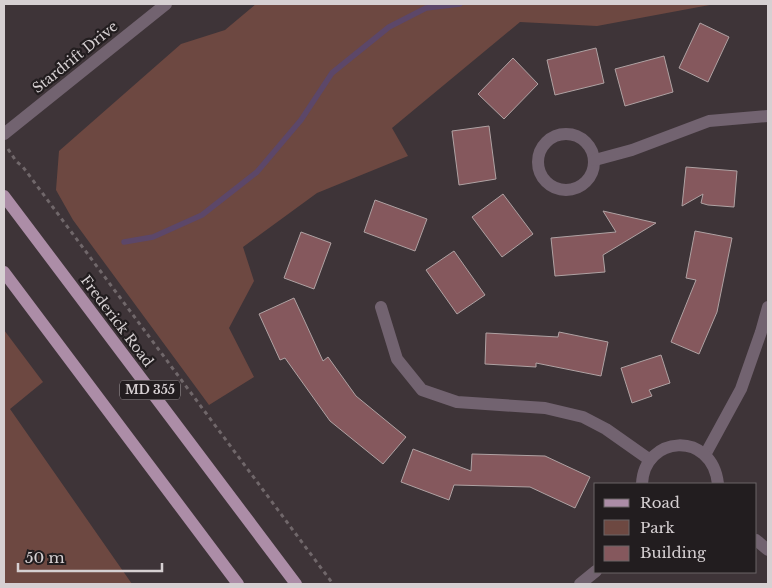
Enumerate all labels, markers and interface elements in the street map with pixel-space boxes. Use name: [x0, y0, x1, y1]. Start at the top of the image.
street label: Stardrift Drive: [29, 17, 121, 97]
street label: Frederick Road: [77, 272, 158, 371]
road number: MD 355: [120, 380, 180, 400]
legend: [594, 483, 757, 573]
text: Road: [640, 493, 680, 512]
text: Park: [640, 518, 676, 537]
scale bar: [18, 540, 161, 572]
text: Building: [640, 543, 707, 562]
text: 50 m: [25, 548, 65, 567]

